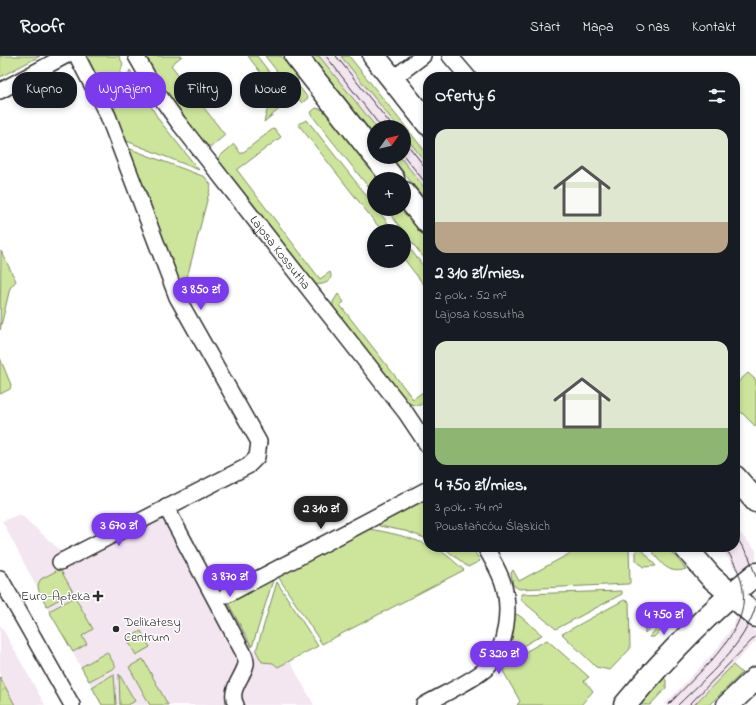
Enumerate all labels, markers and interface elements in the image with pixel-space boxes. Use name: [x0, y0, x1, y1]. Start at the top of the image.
text: Roofr: [20, 14, 64, 41]
text: Start: [530, 17, 560, 38]
text: Mapa: [582, 17, 614, 38]
text: O nas: [636, 17, 670, 38]
text: Kontakt: [692, 17, 736, 38]
chip: Kupno: [12, 72, 77, 108]
chip: Wynajem: [85, 72, 166, 108]
chip: Filtry: [174, 72, 232, 108]
chip: Nowe: [240, 72, 301, 108]
text: Oferty: 6: [435, 84, 495, 109]
icon: filters: [706, 85, 728, 107]
north arrow: [367, 120, 411, 164]
map controls: [367, 120, 411, 268]
icon: home: [546, 155, 618, 227]
button: +: [367, 172, 411, 216]
street label: Lajosa Kossutha: [245, 211, 315, 293]
button: −: [367, 224, 411, 268]
text: 2 310 zł/mies.: [435, 261, 524, 286]
pin: 3 850 zł: [160, 277, 242, 311]
text: 3 850 zł: [182, 280, 220, 299]
text: 2 pok. · 52 m²: [435, 286, 507, 305]
text: Lajosa Kossutha: [435, 305, 524, 324]
icon: home: [546, 367, 618, 439]
text: 4 750 zł/mies.: [435, 473, 527, 498]
pin: 2 310 zł: [280, 496, 362, 530]
text: 3 pok. · 74 m²: [435, 498, 503, 517]
text: 2 310 zł: [303, 499, 339, 518]
pin: 3 670 zł: [78, 513, 160, 547]
text: 3 670 zł: [101, 516, 137, 535]
text: Powstańców Śląskich: [435, 517, 550, 536]
pin: 3 870 zł: [189, 564, 271, 598]
text: 3 870 zł: [212, 567, 248, 586]
place label: Euro-Apteka: [21, 587, 90, 606]
marker: Euro-Apteka: [93, 591, 103, 601]
pin: 4 750 zł: [623, 602, 705, 636]
text: 4 750 zł: [645, 605, 683, 624]
place label: Delikatesy Centrum: [123, 613, 181, 647]
marker: Delikatesy Centrum: [111, 624, 121, 634]
pin: 5 320 zł: [458, 641, 540, 675]
text: 5 320 zł: [479, 644, 519, 663]

